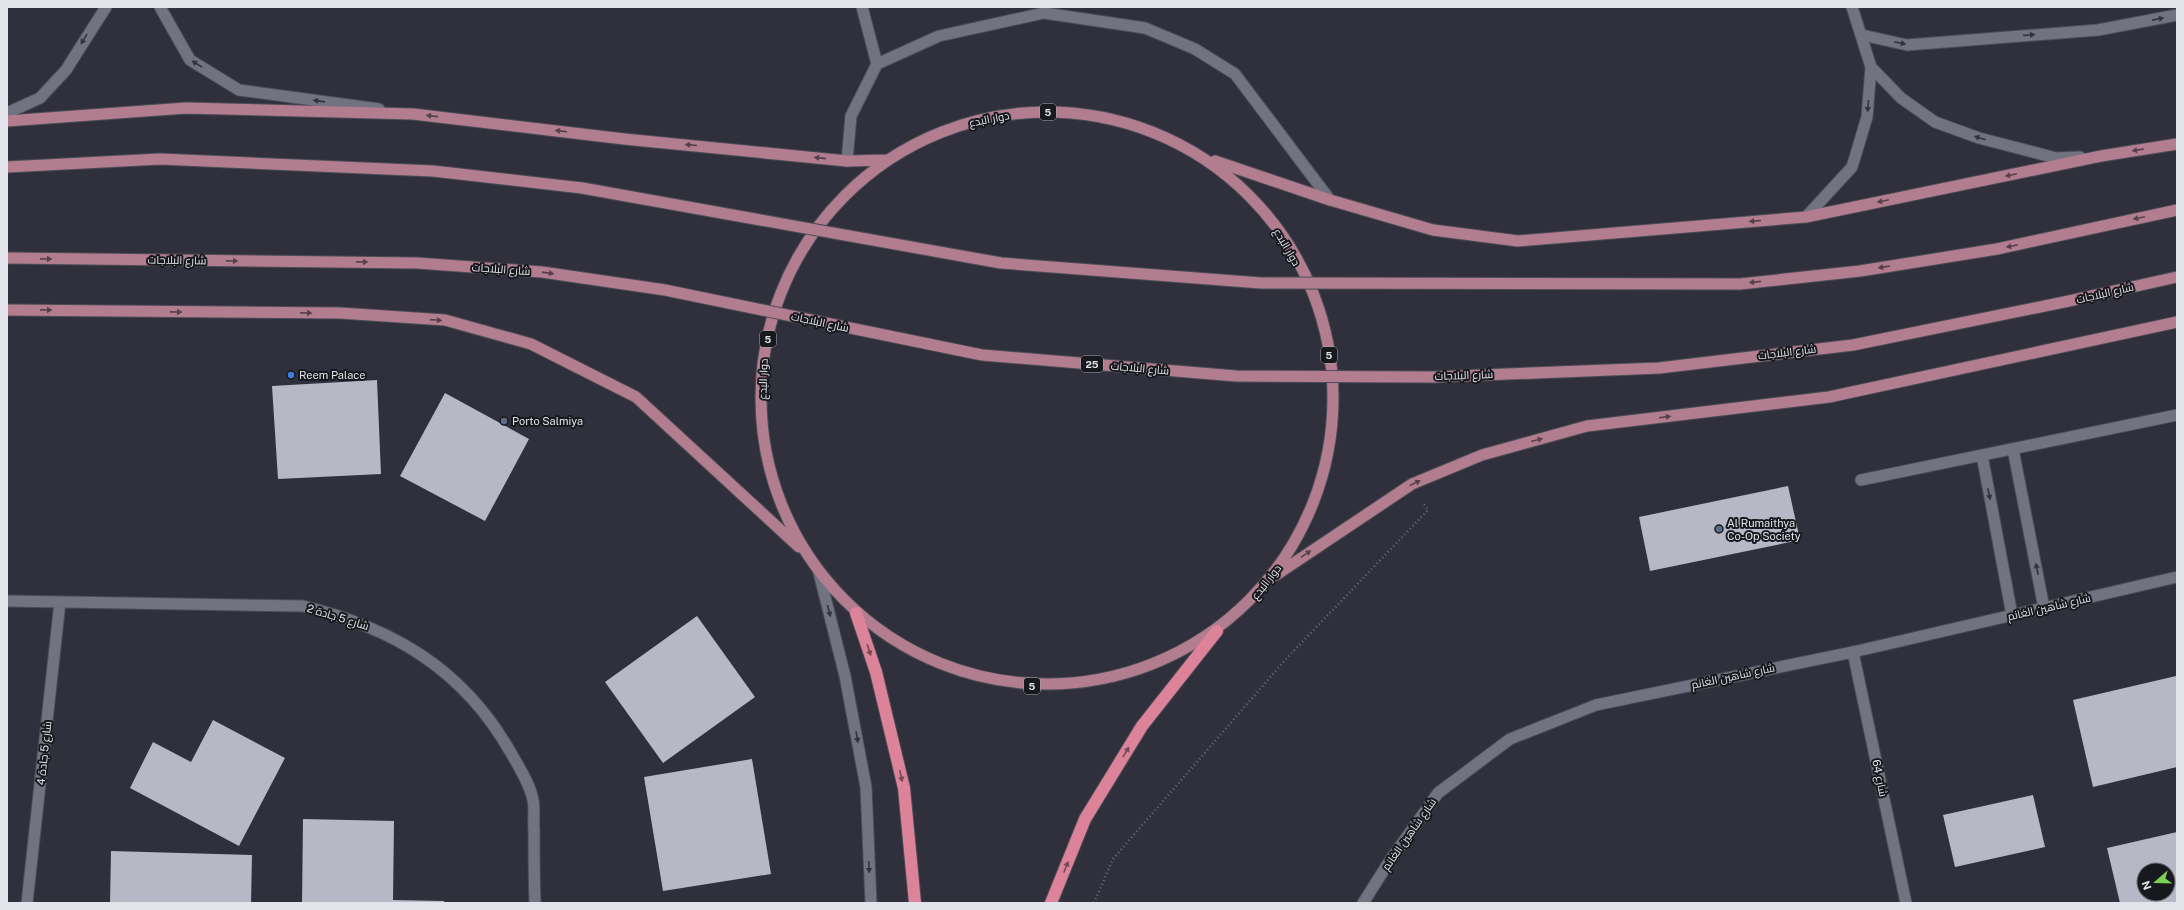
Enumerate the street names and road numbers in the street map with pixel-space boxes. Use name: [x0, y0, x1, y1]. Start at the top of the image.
road number: 5: [1040, 104, 1056, 120]
street label: دوار البدع: [968, 109, 1011, 131]
street label: دوار البدع: [1270, 226, 1302, 269]
street label: شارع البلاجات: [148, 253, 206, 269]
street label: شارع البلاجات: [471, 261, 531, 279]
street label: شارع البلاجات: [2075, 281, 2135, 307]
street label: شارع البلاجات: [790, 310, 850, 336]
road number: 5: [760, 331, 776, 347]
street label: شارع البلاجات: [1757, 342, 1817, 364]
road number: 5: [1321, 347, 1337, 363]
road number: 25: [1081, 356, 1103, 372]
street label: دوار البدع: [756, 358, 772, 400]
street label: شارع البلاجات: [1110, 359, 1170, 379]
street label: شارع البلاجات: [1434, 368, 1494, 384]
street label: دوار البدع: [1249, 562, 1285, 603]
street label: شارع شاهين الغانم: [2006, 592, 2092, 624]
street label: شارع 5 جادة 2: [305, 602, 370, 634]
street label: شارع شاهين الغانم: [1690, 661, 1776, 693]
road number: 5: [1024, 678, 1040, 694]
street label: شارع 5 جادة 4: [35, 720, 55, 786]
street label: شارع 64: [1868, 758, 1890, 798]
street label: شارع شاهين الغانم: [1380, 796, 1440, 873]

